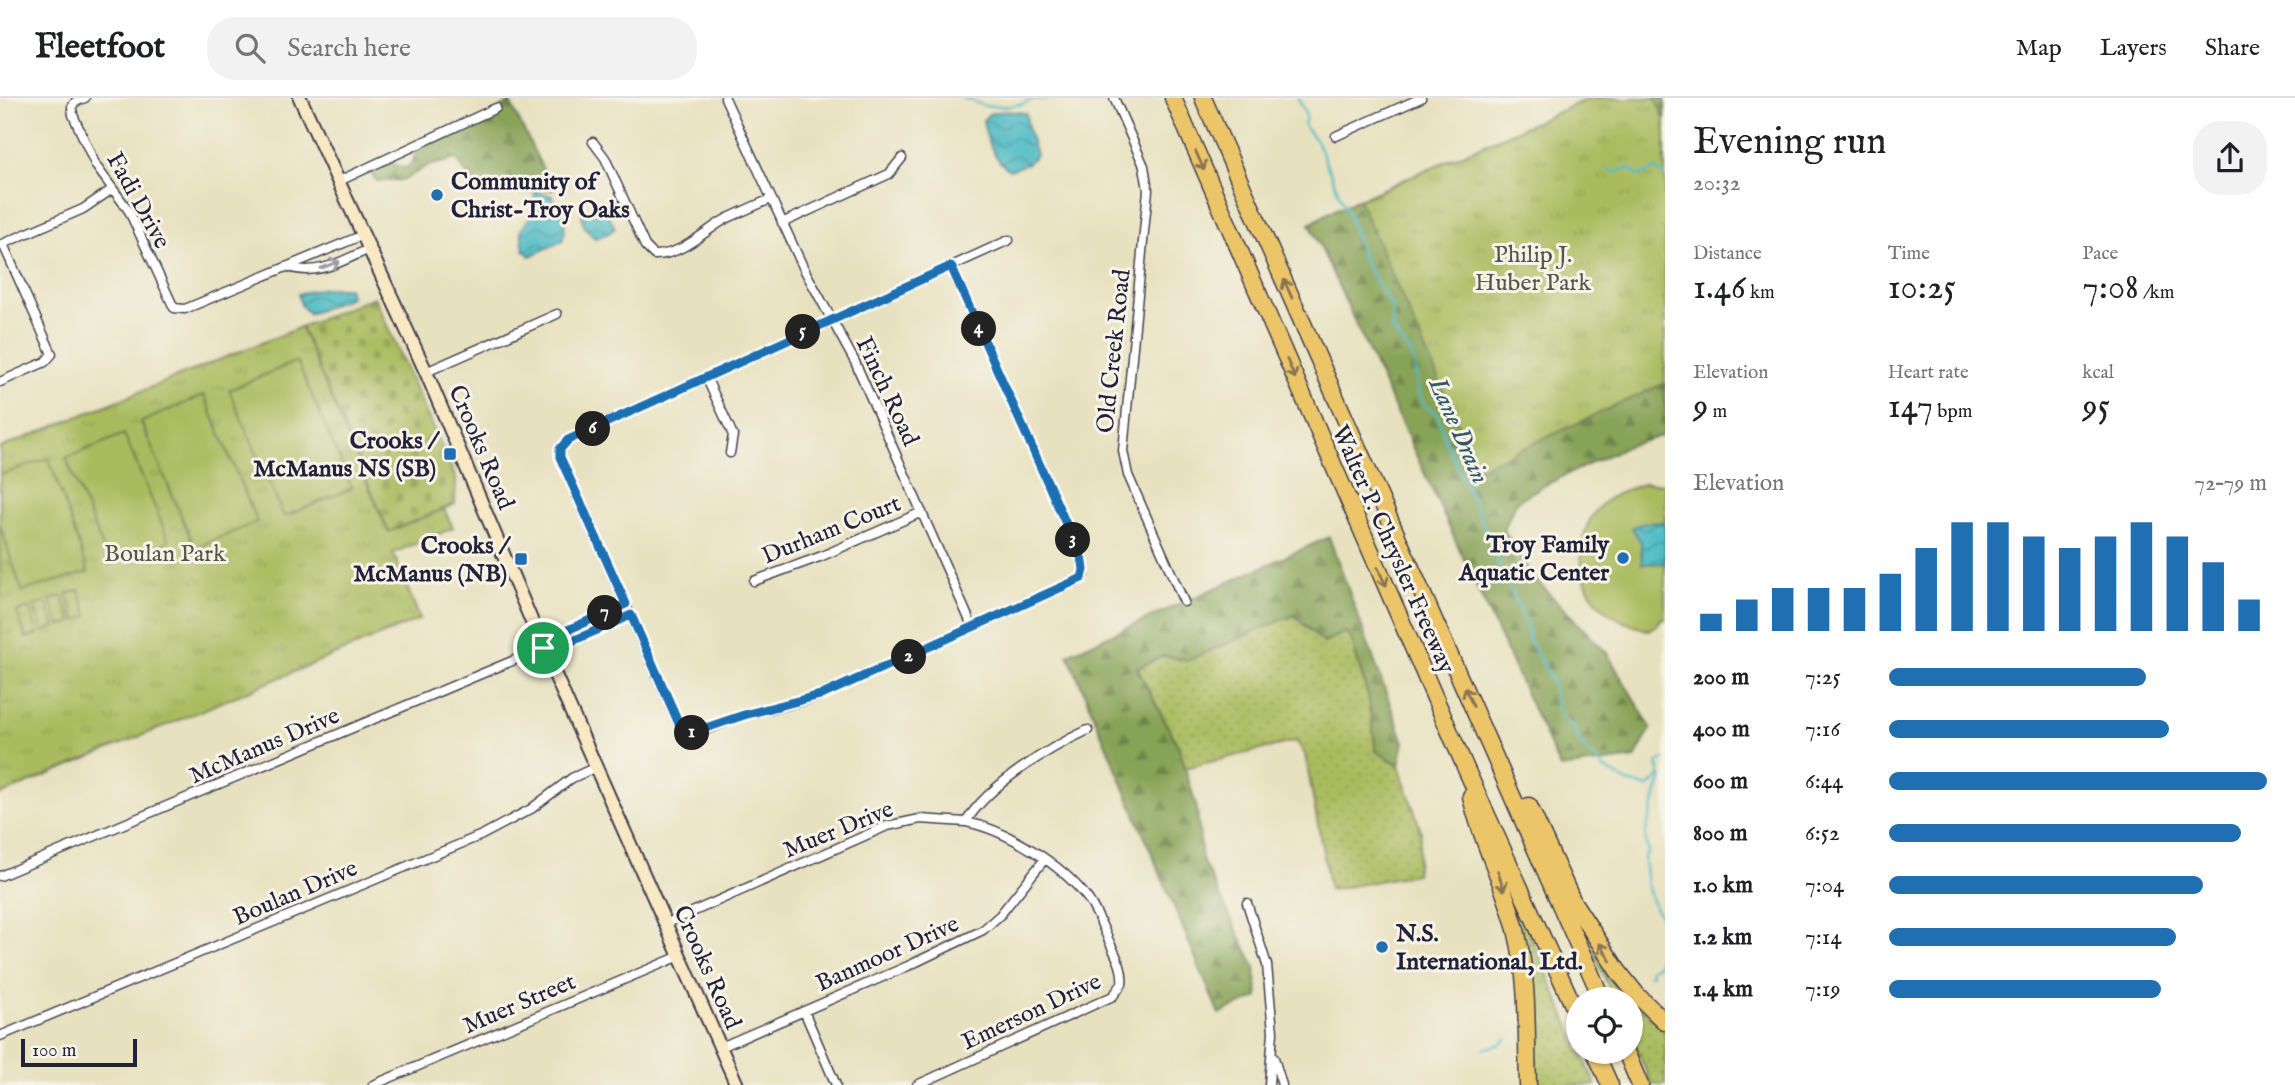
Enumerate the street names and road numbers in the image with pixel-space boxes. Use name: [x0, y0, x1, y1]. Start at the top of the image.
street label: Fadi Drive: [99, 147, 177, 254]
street label: Old Creek Road: [1090, 267, 1139, 435]
street label: Finch Road: [848, 332, 925, 451]
street label: Crooks Road: [440, 381, 521, 515]
street label: Walter P. Chrysler Freeway: [1324, 421, 1462, 679]
street label: Durham Court: [758, 489, 905, 572]
street label: McManus Drive: [185, 701, 344, 792]
street label: Muer Drive: [779, 794, 898, 866]
street label: Boulan Drive: [229, 853, 362, 933]
street label: Crooks Road: [666, 901, 748, 1035]
street label: Banmoor Drive: [811, 909, 964, 1000]
street label: Muer Street: [459, 967, 581, 1042]
street label: Emerson Drive: [957, 967, 1106, 1058]

